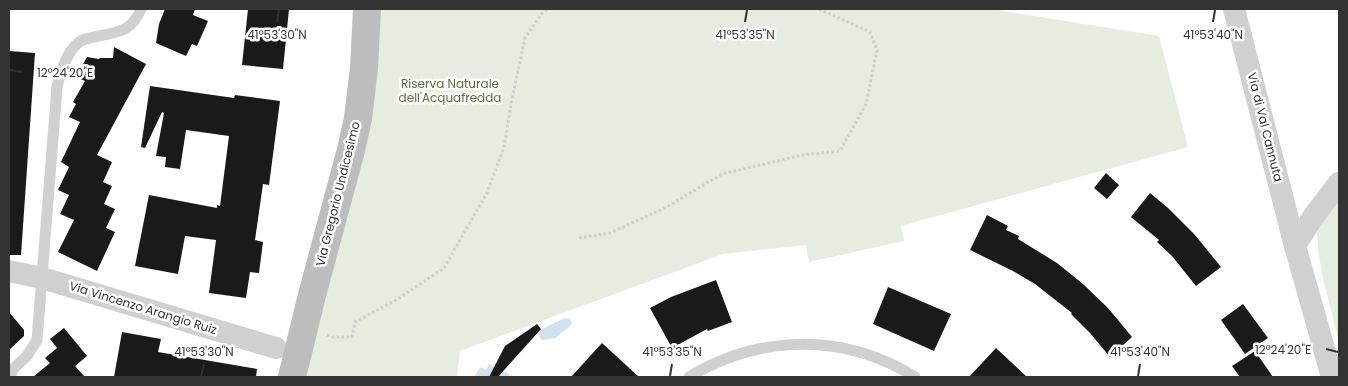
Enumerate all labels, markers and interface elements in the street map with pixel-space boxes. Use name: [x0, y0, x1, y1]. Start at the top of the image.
text: 41°53'30"N: [247, 26, 307, 43]
text: 41°53'35"N: [715, 26, 775, 43]
text: 41°53'40"N: [1183, 26, 1243, 43]
text: 12°24'20"E: [37, 64, 93, 81]
street label: Via di Val Cannuta: [1244, 71, 1287, 183]
park label: Riserva Naturale dell'Acquafredda: [399, 75, 501, 106]
street label: Via Gregorio Undicesimo: [311, 119, 364, 268]
street label: Via Vincenzo Arangio Ruiz: [67, 277, 219, 338]
text: 12°24'20"E: [1255, 341, 1311, 358]
text: 41°53'30"N: [174, 343, 234, 360]
text: 41°53'35"N: [642, 343, 702, 360]
text: 41°53'40"N: [1110, 343, 1170, 360]

